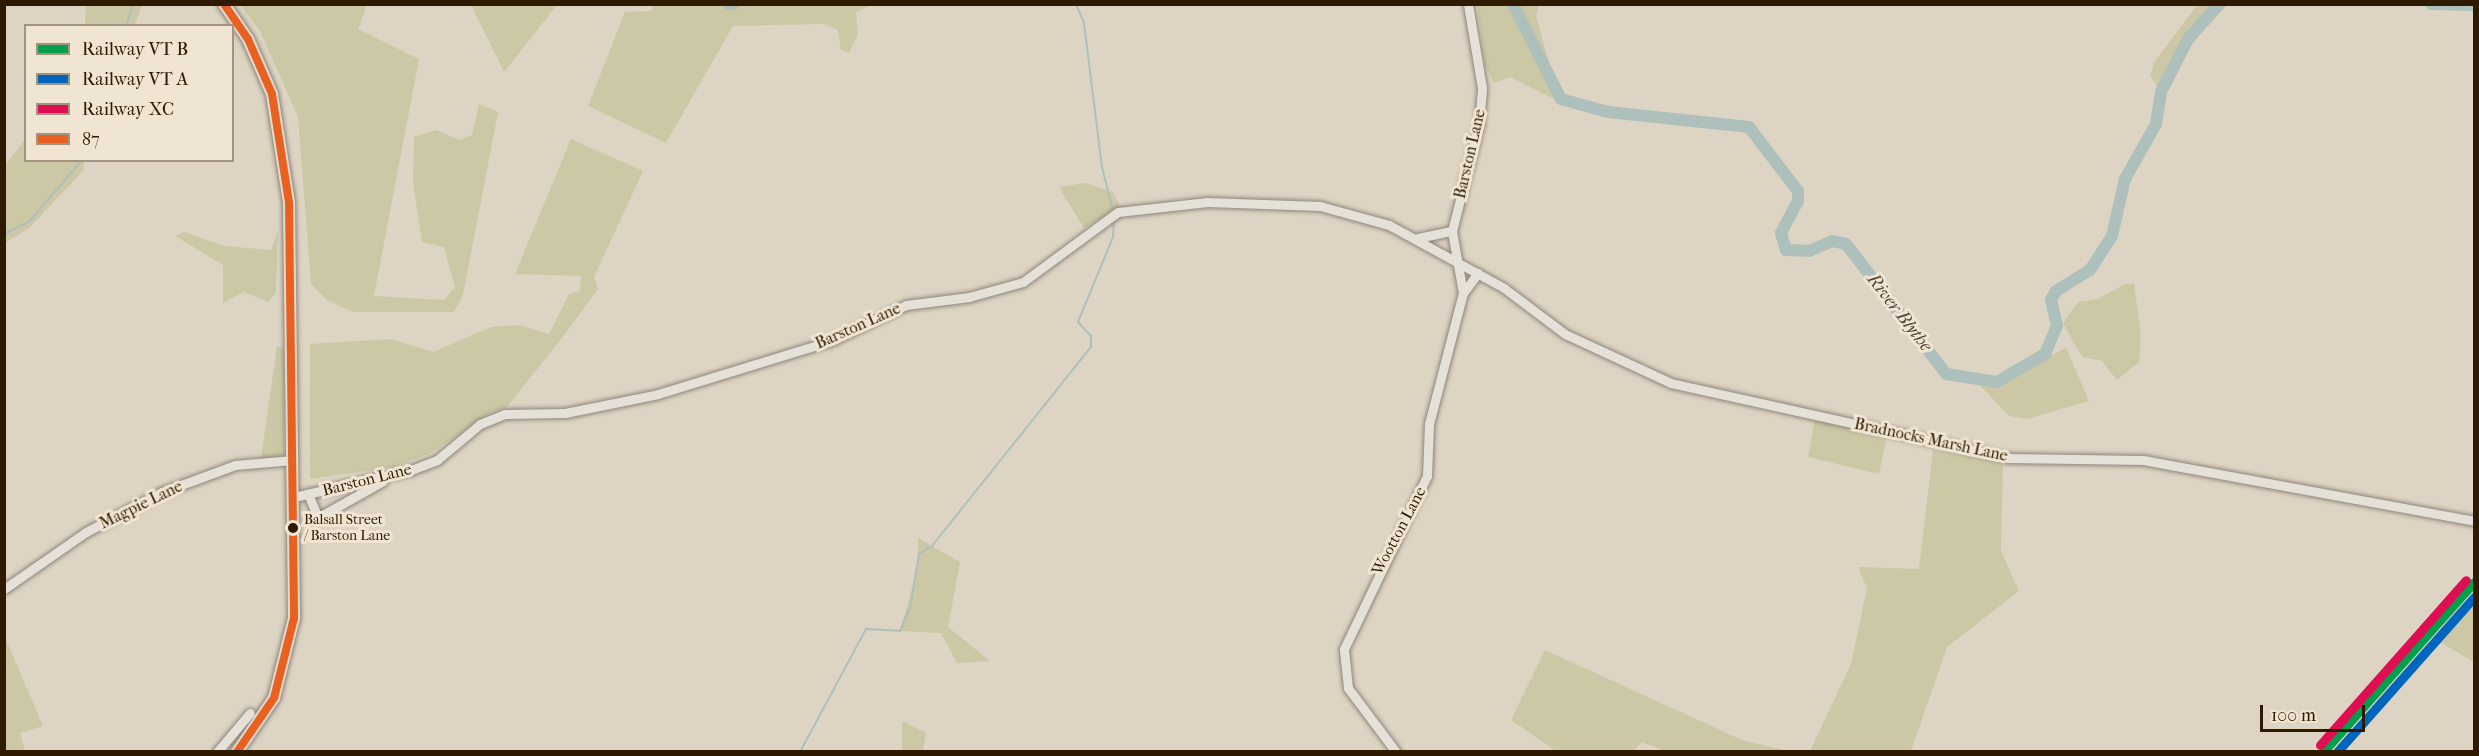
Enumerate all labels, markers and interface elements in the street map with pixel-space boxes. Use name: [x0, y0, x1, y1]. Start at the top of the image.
legend: [24, 24, 234, 162]
text: Railway VT B: [82, 39, 188, 60]
text: Railway VT A: [82, 69, 188, 90]
text: Railway XC: [82, 99, 174, 120]
street label: Barston Lane: [1450, 107, 1490, 201]
text: 87: [82, 129, 100, 150]
water label: River Blythe: [1862, 270, 1936, 356]
street label: Barston Lane: [812, 299, 904, 353]
street label: Bradnocks Marsh Lane: [1852, 414, 2010, 466]
street label: Barston Lane: [320, 460, 414, 500]
street label: Magpie Lane: [96, 477, 186, 533]
street label: Wootton Lane: [1368, 484, 1430, 578]
place label: Balsall Street / Barston Lane: [304, 512, 390, 544]
marker: Balsall Street / Barston Lane: [287, 522, 299, 534]
scale bar: [2263, 693, 2368, 731]
text: 100 m: [2271, 705, 2316, 726]

